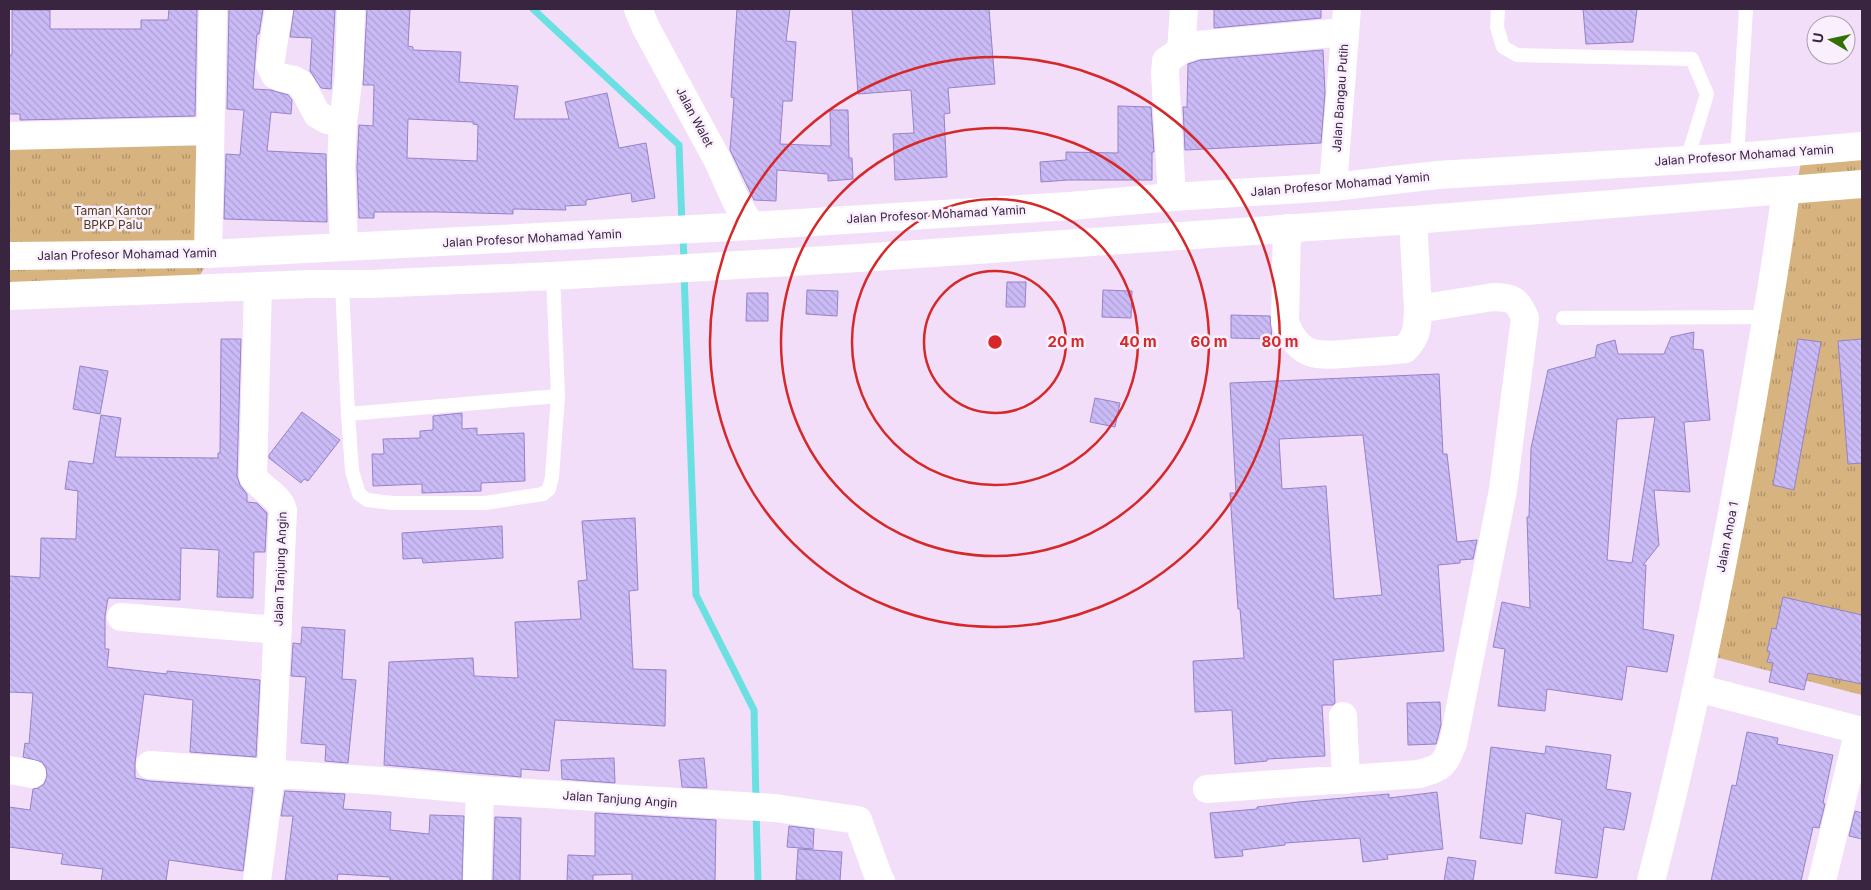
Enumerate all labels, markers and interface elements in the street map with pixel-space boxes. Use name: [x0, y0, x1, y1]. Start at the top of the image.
north arrow: [1806, 15, 1856, 65]
text: U: [1808, 31, 1827, 44]
street label: Jalan Bangau Putih: [1329, 43, 1351, 153]
street label: Jalan Walet: [673, 85, 717, 149]
street label: Jalan Profesor Mohamad Yamin: [1654, 141, 1834, 169]
street label: Jalan Profesor Mohamad Yamin: [1250, 169, 1430, 199]
street label: Jalan Profesor Mohamad Yamin: [846, 202, 1026, 226]
park label: Taman Kantor BPKP Palu: [74, 203, 153, 232]
street label: Jalan Profesor Mohamad Yamin: [442, 226, 622, 250]
street label: Jalan Profesor Mohamad Yamin: [37, 245, 217, 263]
text: 20 m: [1048, 332, 1084, 351]
text: 40 m: [1119, 332, 1157, 351]
text: 60 m: [1190, 332, 1228, 351]
text: 80 m: [1261, 332, 1299, 351]
centre of rings: [986, 333, 1004, 351]
street label: Jalan Anoa 1: [1713, 501, 1741, 573]
street label: Jalan Tanjung Angin: [270, 511, 290, 627]
street label: Jalan Tanjung Angin: [562, 788, 678, 810]

